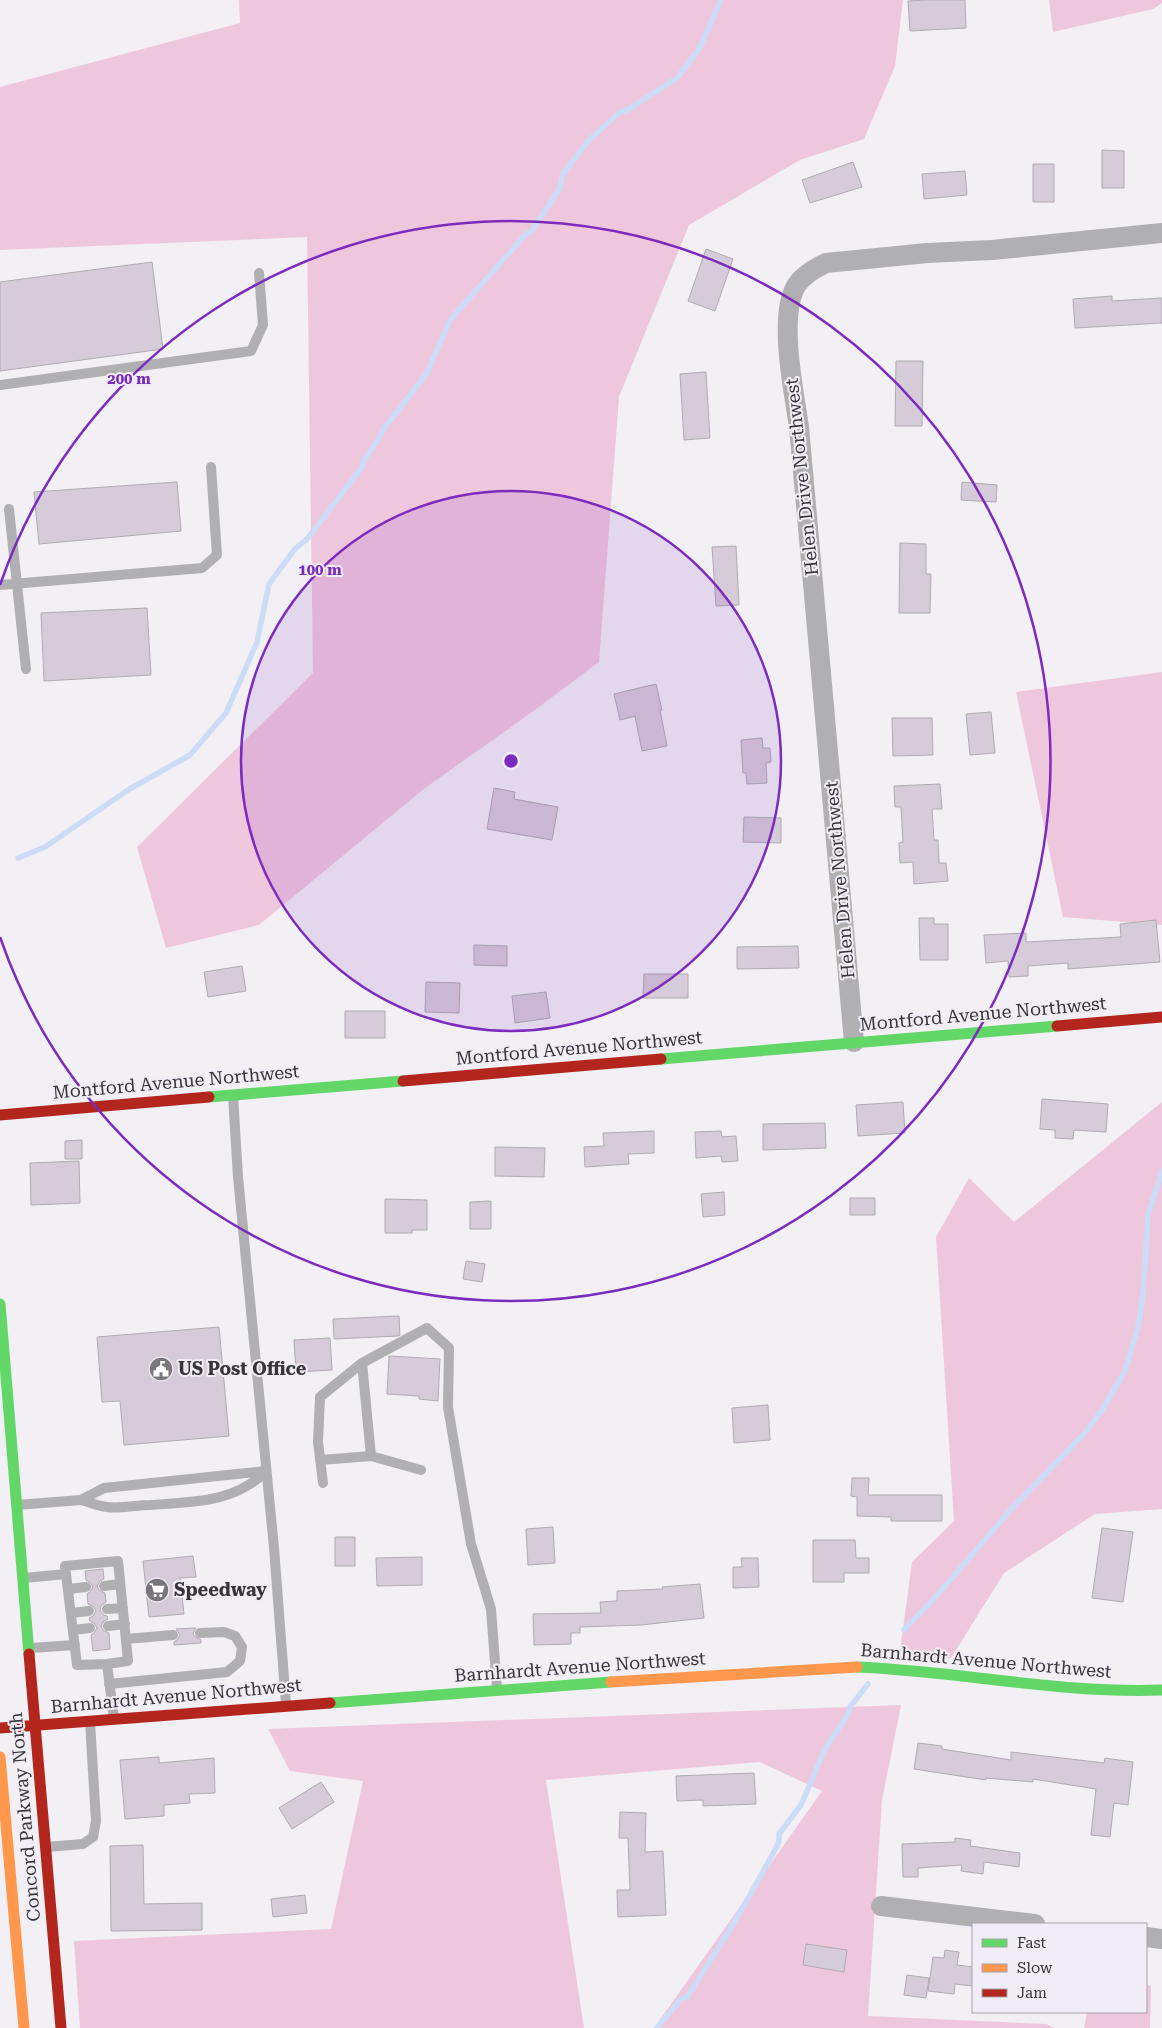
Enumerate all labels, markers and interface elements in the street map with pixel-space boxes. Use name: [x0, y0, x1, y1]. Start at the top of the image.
text: 200 m: [107, 370, 151, 388]
street label: Helen Drive Northwest: [781, 377, 822, 577]
text: 100 m: [298, 561, 342, 579]
centre of rings: [502, 752, 520, 770]
street label: Helen Drive Northwest: [820, 780, 859, 980]
street label: Montford Avenue Northwest: [859, 992, 1107, 1035]
street label: Montford Avenue Northwest: [455, 1026, 703, 1069]
street label: Montford Avenue Northwest: [52, 1060, 300, 1103]
public building icon: US Post Office: [148, 1356, 174, 1382]
place label: US Post Office: [178, 1358, 307, 1379]
supermarket icon: Speedway: [144, 1577, 170, 1603]
place label: Speedway: [174, 1579, 267, 1600]
street label: Barnhardt Avenue Northwest: [860, 1639, 1113, 1682]
street label: Barnhardt Avenue Northwest: [454, 1647, 707, 1686]
street label: Barnhardt Avenue Northwest: [50, 1674, 303, 1717]
street label: Concord Parkway North: [5, 1711, 44, 1923]
legend: [972, 1923, 1147, 2013]
text: Fast: [1017, 1934, 1047, 1952]
text: Slow: [1017, 1959, 1053, 1977]
text: Jam: [1017, 1984, 1047, 2002]

